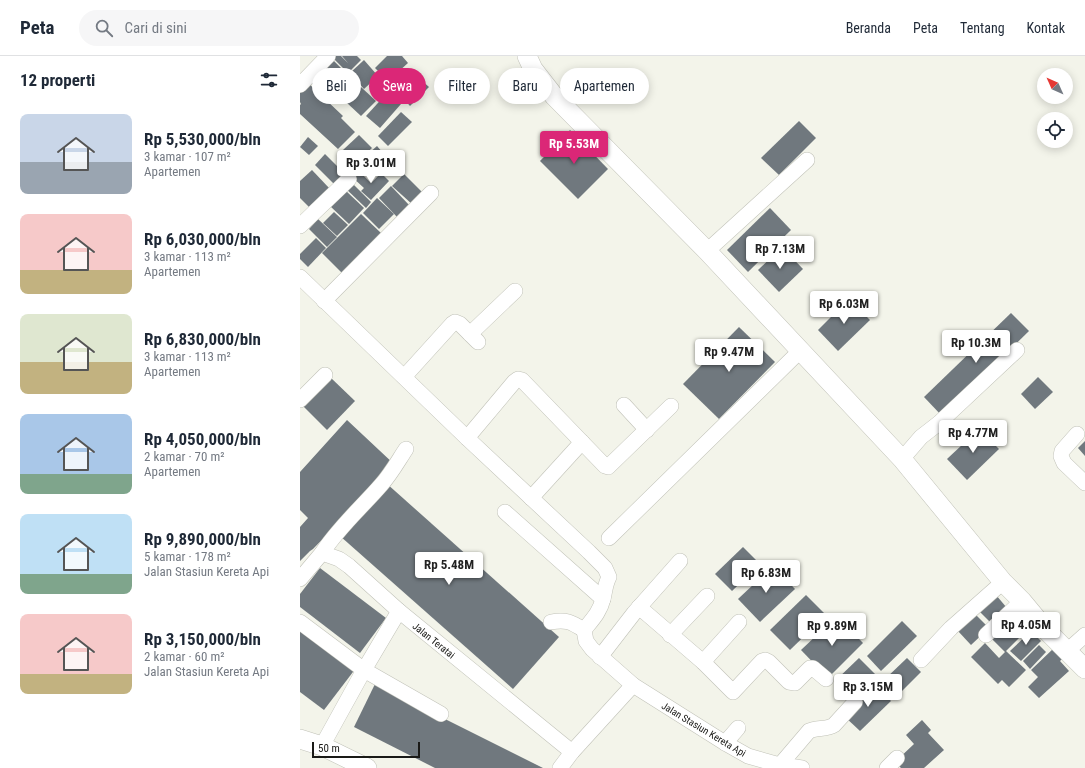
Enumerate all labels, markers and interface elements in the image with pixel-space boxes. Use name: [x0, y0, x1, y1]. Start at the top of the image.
search box: [79, 10, 359, 46]
text: Peta: [20, 16, 55, 39]
icon: search: [93, 17, 115, 39]
text: Cari di sini: [125, 19, 187, 37]
text: Beranda: [846, 20, 891, 36]
text: Peta: [913, 20, 938, 36]
text: Tentang: [960, 20, 1005, 36]
text: Kontak: [1027, 20, 1065, 36]
chip: Beli: [312, 68, 361, 104]
chip: Sewa: [369, 68, 426, 104]
chip: Filter: [434, 68, 490, 104]
chip: Baru: [498, 68, 552, 104]
chip: Apartemen: [560, 68, 649, 104]
north arrow: [1037, 68, 1073, 104]
map controls: [1037, 68, 1073, 148]
icon: filters: [258, 69, 280, 91]
text: 12 properti: [20, 70, 95, 90]
button: locate: [1037, 112, 1073, 148]
text: Rp 5,530,000/bln: [144, 129, 261, 149]
icon: home: [52, 130, 100, 178]
pin: Rp 5.53M: [533, 131, 615, 165]
text: Rp 5.53M: [549, 136, 599, 151]
text: 3 kamar · 107 m²: [144, 149, 231, 164]
pin: Rp 3.01M: [330, 150, 412, 184]
text: Rp 3.01M: [346, 155, 396, 170]
text: Apartemen: [144, 164, 201, 179]
text: Rp 6,030,000/bln: [144, 229, 261, 249]
icon: home: [52, 230, 100, 278]
pin: Rp 7.13M: [739, 236, 821, 270]
text: Rp 7.13M: [755, 241, 805, 256]
text: 3 kamar · 113 m²: [144, 249, 231, 264]
text: Apartemen: [144, 264, 201, 279]
pin: Rp 6.03M: [803, 291, 885, 325]
text: Rp 6.03M: [819, 296, 869, 311]
text: Rp 6,830,000/bln: [144, 329, 261, 349]
icon: home: [52, 330, 100, 378]
pin: Rp 10.3M: [935, 330, 1017, 364]
text: Rp 10.3M: [951, 335, 1001, 350]
pin: Rp 9.47M: [688, 339, 770, 373]
text: Rp 9.47M: [704, 344, 754, 359]
text: 3 kamar · 113 m²: [144, 349, 231, 364]
text: Apartemen: [144, 364, 201, 379]
pin: Rp 4.77M: [932, 420, 1014, 454]
text: Rp 4.77M: [948, 425, 998, 440]
text: Rp 4,050,000/bln: [144, 429, 261, 449]
icon: home: [52, 430, 100, 478]
text: 2 kamar · 70 m²: [144, 449, 225, 464]
text: Apartemen: [144, 464, 201, 479]
text: Rp 9,890,000/bln: [144, 529, 261, 549]
icon: home: [52, 530, 100, 578]
text: 5 kamar · 178 m²: [144, 549, 231, 564]
pin: Rp 5.48M: [408, 552, 490, 586]
text: Rp 5.48M: [424, 557, 474, 572]
pin: Rp 6.83M: [725, 560, 807, 594]
text: Jalan Stasiun Kereta Api: [144, 564, 269, 579]
text: Rp 6.83M: [741, 565, 791, 580]
pin: Rp 4.05M: [985, 612, 1067, 646]
pin: Rp 9.89M: [791, 613, 873, 647]
text: Rp 4.05M: [1001, 617, 1051, 632]
text: Rp 9.89M: [807, 618, 857, 633]
street label: Jalan Teratai: [411, 620, 457, 661]
text: Rp 3,150,000/bln: [144, 629, 261, 649]
icon: home: [52, 630, 100, 678]
text: 2 kamar · 60 m²: [144, 649, 225, 664]
text: Jalan Stasiun Kereta Api: [144, 664, 269, 679]
pin: Rp 3.15M: [827, 674, 909, 708]
text: Rp 3.15M: [843, 679, 893, 694]
street label: Jalan Stasiun Kereta Api: [660, 700, 748, 759]
scale bar: [312, 740, 420, 759]
text: 50 m: [318, 742, 340, 755]

